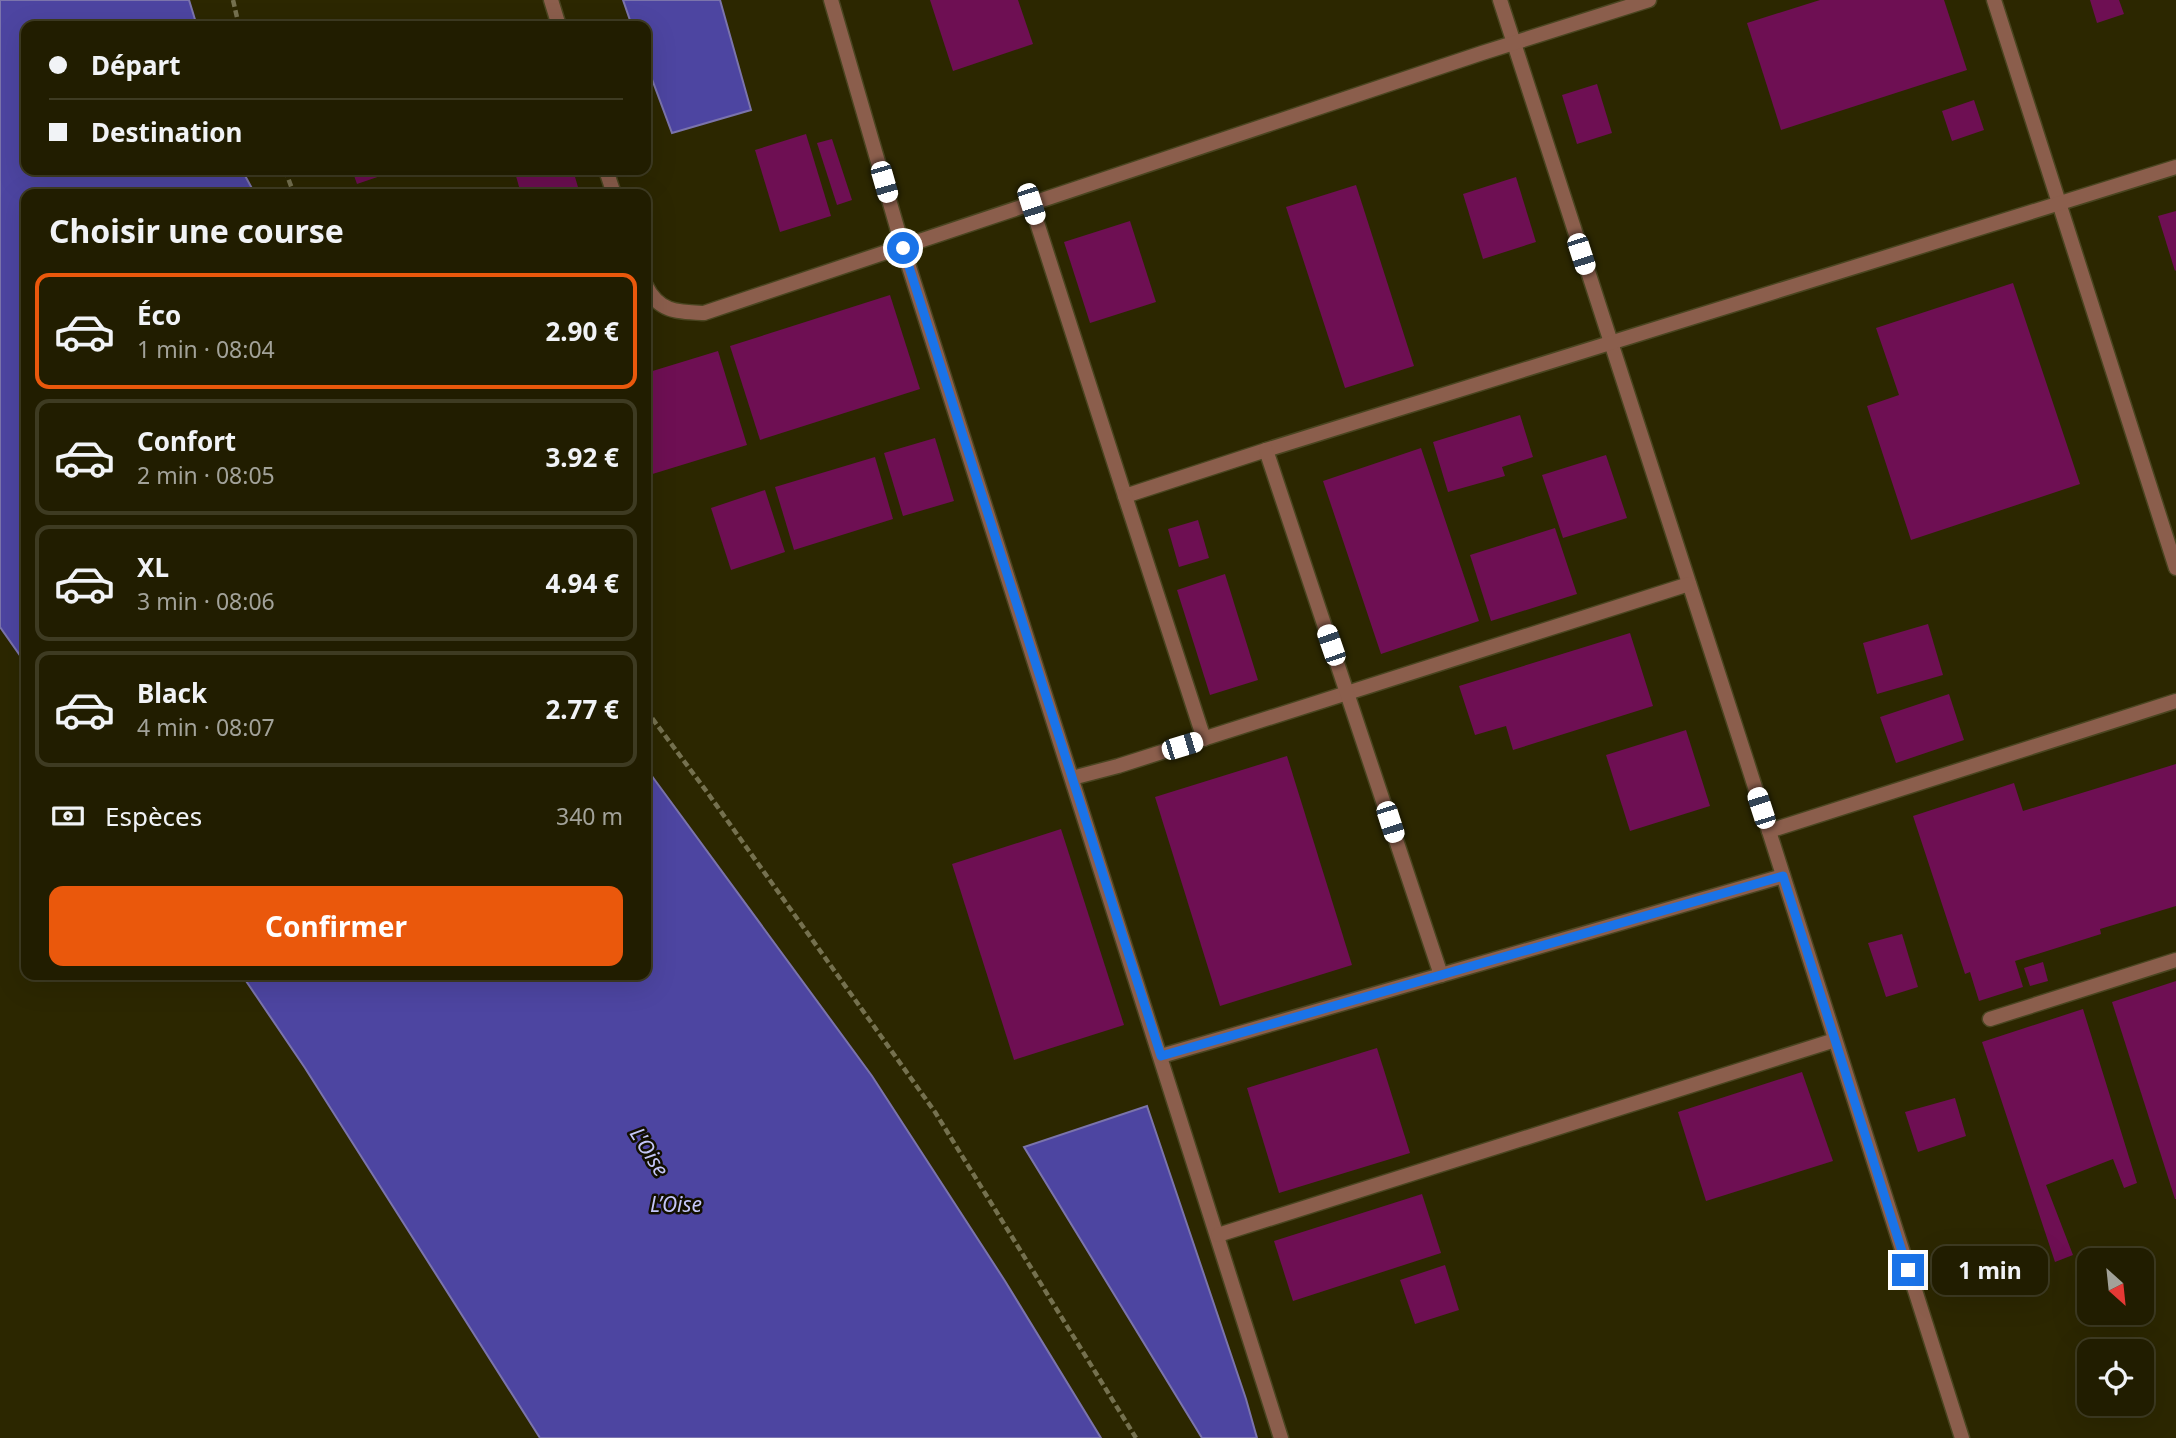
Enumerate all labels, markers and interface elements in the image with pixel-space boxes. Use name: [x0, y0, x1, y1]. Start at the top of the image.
text: Départ: [91, 47, 180, 83]
text: Destination: [91, 114, 242, 150]
car: [869, 159, 900, 205]
car: [1015, 181, 1048, 227]
text: Choisir une course: [49, 209, 344, 252]
car: [1565, 231, 1598, 277]
route start: [887, 232, 919, 264]
text: Éco: [137, 297, 181, 333]
icon: car: [53, 300, 116, 363]
text: 2.90 €: [545, 313, 619, 349]
text: 1 min · 08:04: [137, 333, 275, 365]
text: Confort: [137, 423, 236, 459]
icon: car: [53, 426, 116, 489]
text: 3.92 €: [545, 439, 619, 475]
text: 2 min · 08:05: [137, 459, 275, 491]
text: XL: [137, 549, 169, 585]
icon: car: [53, 552, 116, 615]
text: 4.94 €: [545, 565, 619, 601]
text: 3 min · 08:06: [137, 585, 275, 617]
car: [1315, 622, 1348, 668]
text: Black: [137, 675, 207, 711]
icon: car: [53, 678, 116, 741]
text: 2.77 €: [545, 691, 619, 727]
text: 4 min · 08:07: [137, 711, 275, 743]
car: [1159, 730, 1206, 762]
car: [1745, 785, 1778, 831]
icon: cash: [49, 797, 87, 835]
text: Espèces: [105, 798, 202, 834]
car: [1374, 799, 1407, 845]
text: 340 m: [556, 800, 623, 832]
button: Confirmer: [49, 886, 623, 966]
water label: L'Oise: [624, 1122, 676, 1181]
water label: L’Oise: [650, 1190, 702, 1218]
callout: 1 min: [1932, 1246, 2048, 1294]
north arrow: [2077, 1248, 2154, 1325]
map controls: [2077, 1248, 2154, 1416]
route end: [1892, 1254, 1924, 1286]
text: 1 min: [1958, 1254, 2022, 1286]
button: locate: [2077, 1339, 2154, 1416]

